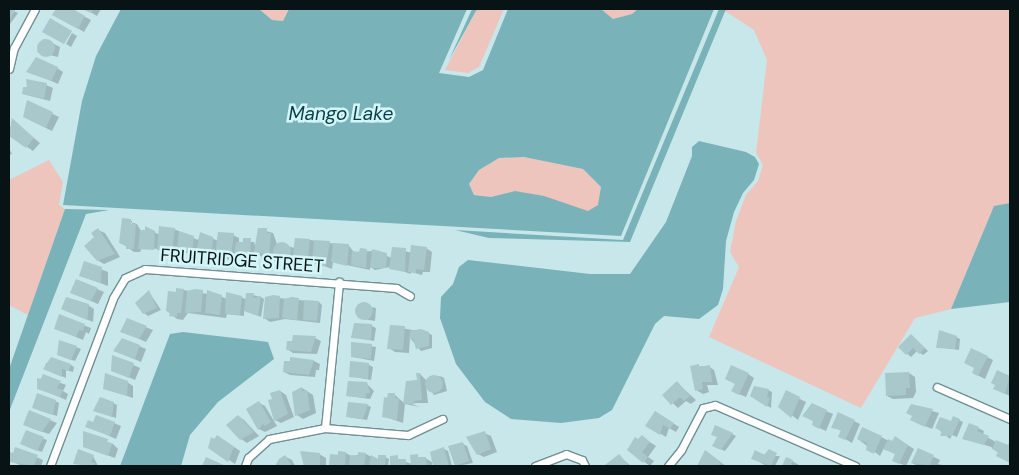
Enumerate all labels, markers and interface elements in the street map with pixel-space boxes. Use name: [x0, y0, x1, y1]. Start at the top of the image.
water label: Mango Lake: [289, 103, 393, 125]
street label: FRUITRIDGE STREET: [160, 245, 324, 277]

